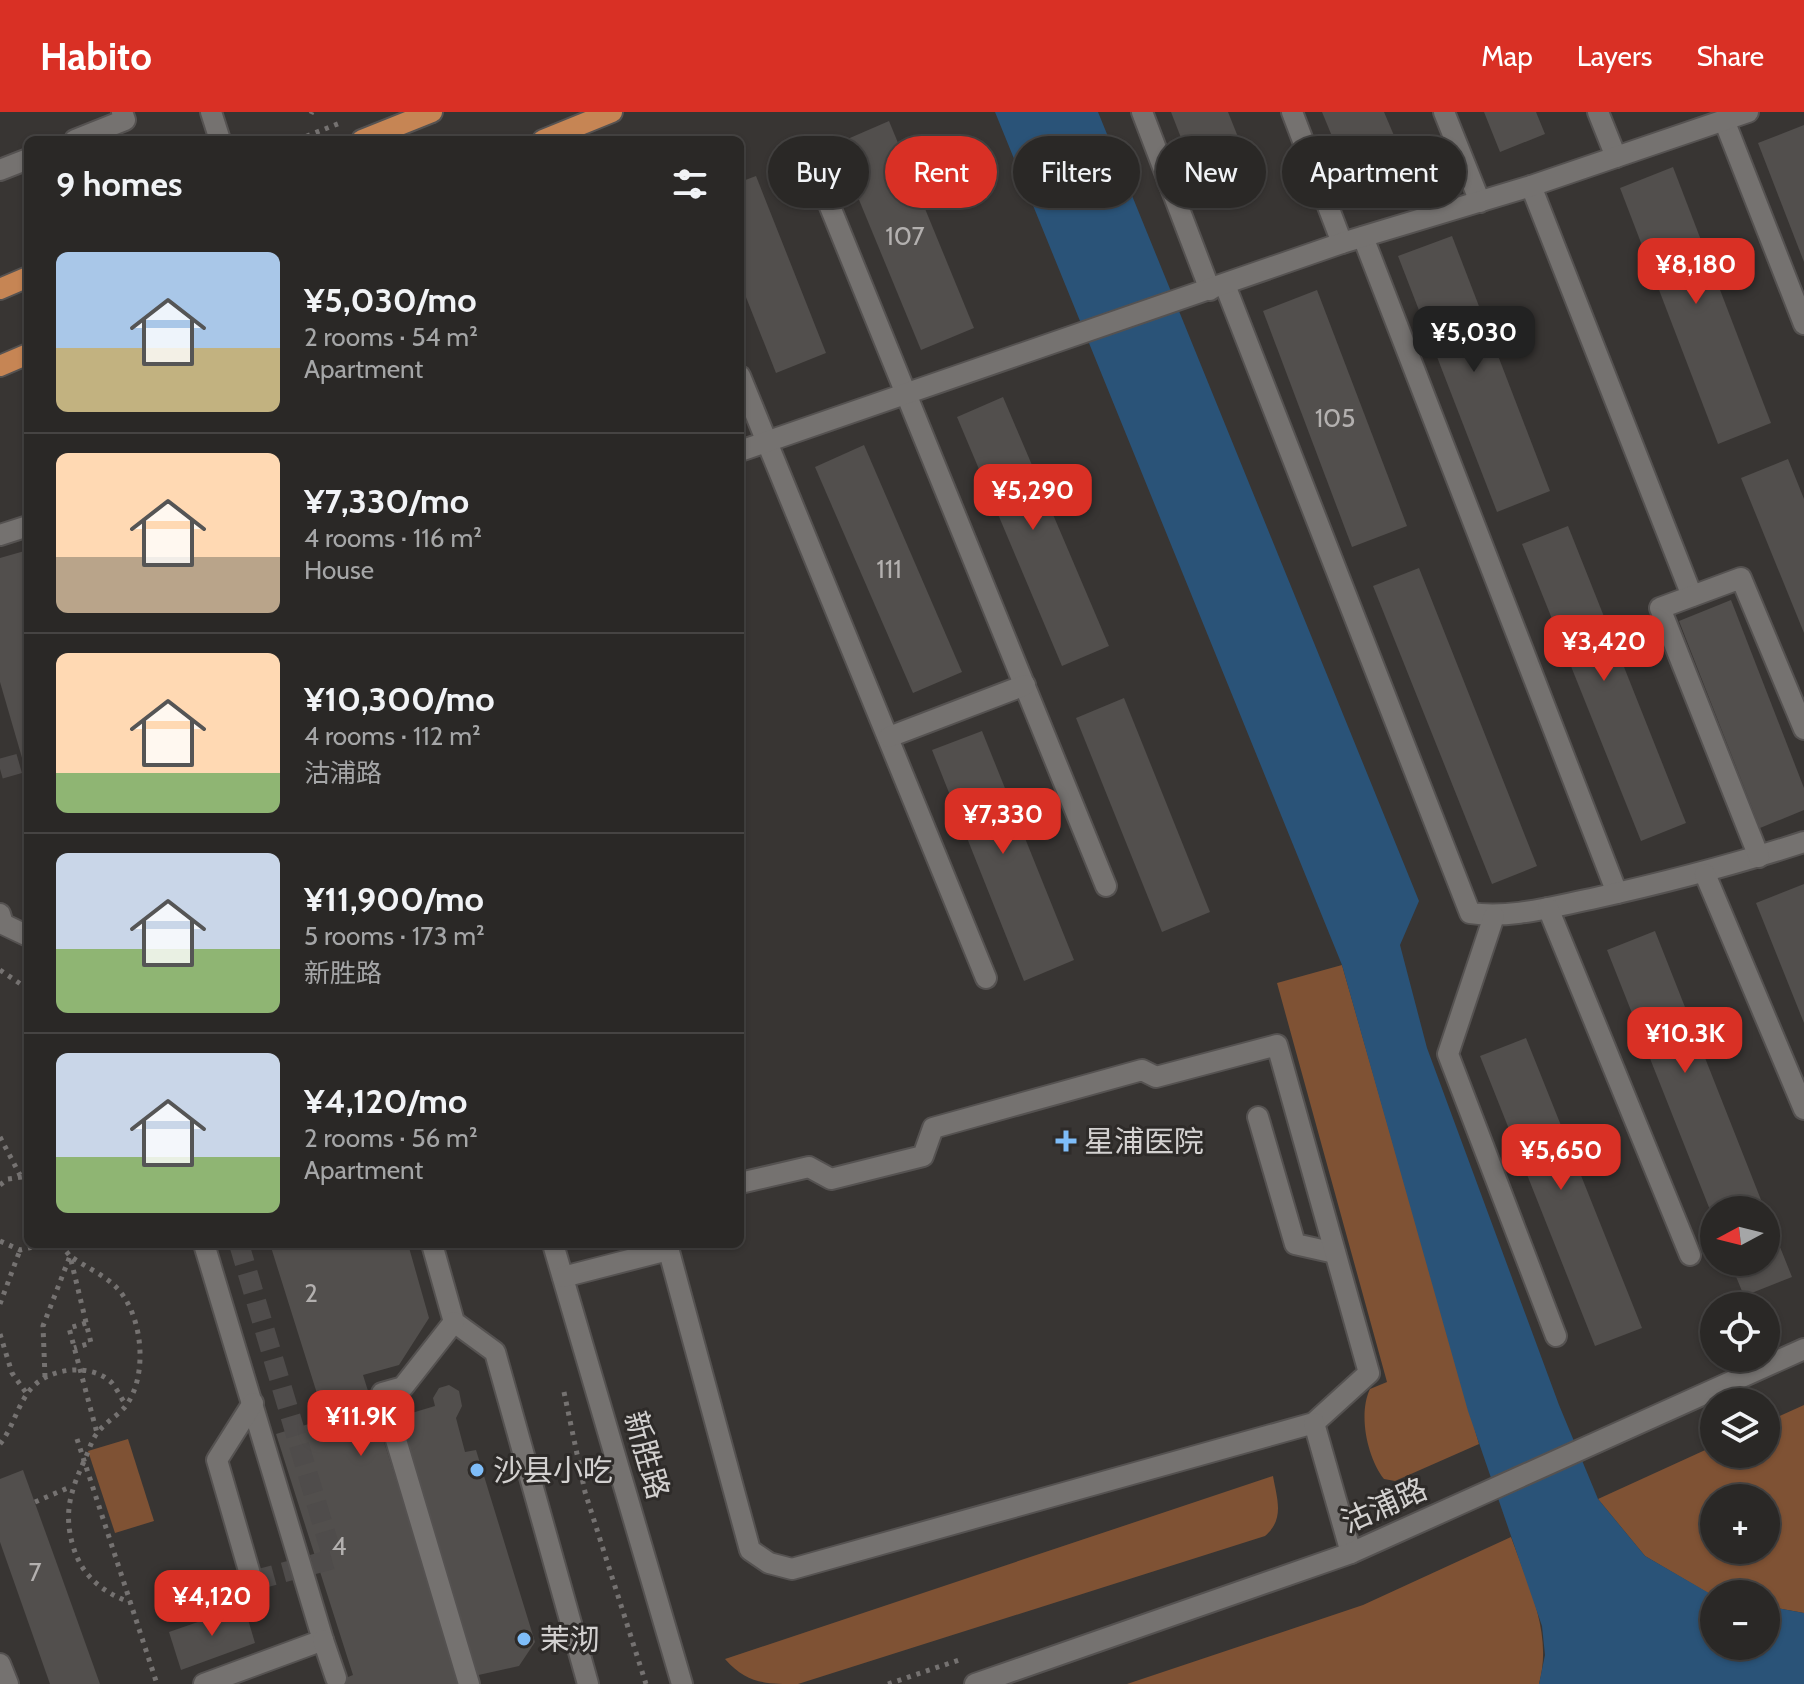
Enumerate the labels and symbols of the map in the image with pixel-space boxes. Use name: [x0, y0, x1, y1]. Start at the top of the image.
house number: 107: [885, 220, 925, 252]
pin: ¥8,180: [1631, 238, 1761, 306]
pin: ¥5,030: [1409, 306, 1539, 374]
house number: 105: [1315, 402, 1355, 434]
pin: ¥5,290: [968, 464, 1098, 532]
house number: 111: [876, 553, 902, 585]
pin: ¥3,420: [1539, 615, 1669, 683]
pin: ¥7,330: [938, 788, 1068, 856]
pin: ¥10.3K: [1620, 1007, 1750, 1075]
place label: 星浦医院: [1084, 1123, 1204, 1160]
pin: ¥5,650: [1496, 1124, 1626, 1192]
marker: 星浦医院: [1055, 1130, 1077, 1152]
north arrow: [1700, 1196, 1780, 1276]
house number: 2: [304, 1277, 318, 1309]
pin: ¥11.9K: [296, 1390, 426, 1458]
street label: 新胜路: [617, 1407, 677, 1503]
place label: 沙县小吃: [493, 1452, 613, 1489]
marker: 沙县小吃: [468, 1461, 486, 1479]
street label: 沽浦路: [1335, 1470, 1433, 1540]
house number: 4: [331, 1530, 347, 1562]
house number: 7: [28, 1556, 42, 1588]
pin: ¥4,120: [147, 1570, 277, 1638]
place label: 茉沏: [540, 1621, 600, 1658]
marker: 茉沏: [515, 1630, 533, 1648]

